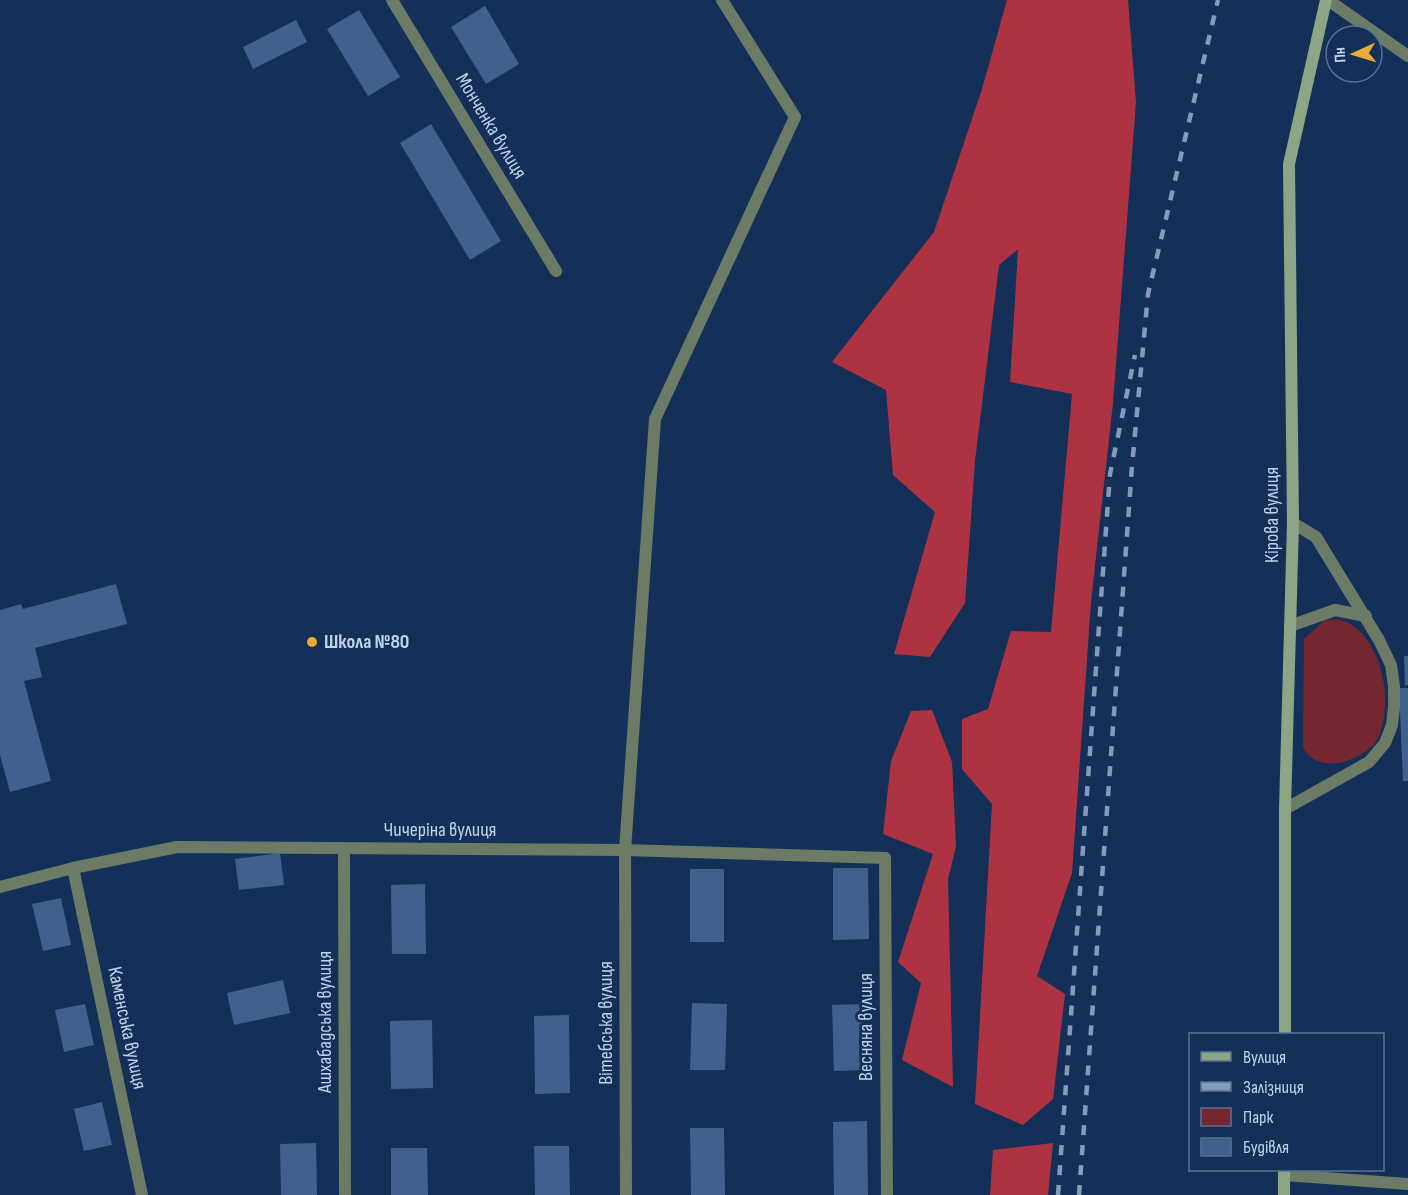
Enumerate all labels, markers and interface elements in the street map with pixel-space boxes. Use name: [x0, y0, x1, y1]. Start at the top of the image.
north arrow: [1324, 24, 1384, 84]
text: Пн: [1331, 47, 1351, 63]
street label: Монченка вулиця: [450, 69, 532, 183]
street label: Кірова вулиця: [1260, 467, 1284, 563]
place label: Школа №80: [324, 630, 409, 654]
marker: Школа №80: [305, 635, 319, 649]
street label: Чичеріна вулиця: [384, 818, 496, 842]
street label: Ашхабадська вулиця: [313, 951, 337, 1094]
street label: Вітебська вулиця: [594, 961, 618, 1085]
street label: Каменська вулиця: [102, 965, 152, 1091]
street label: Весняна вулиця: [854, 973, 878, 1081]
legend: [1189, 1033, 1384, 1171]
text: Вулиця: [1243, 1047, 1286, 1068]
text: Залізниця: [1243, 1077, 1304, 1098]
text: Парк: [1243, 1107, 1274, 1128]
text: Будівля: [1243, 1137, 1289, 1158]

